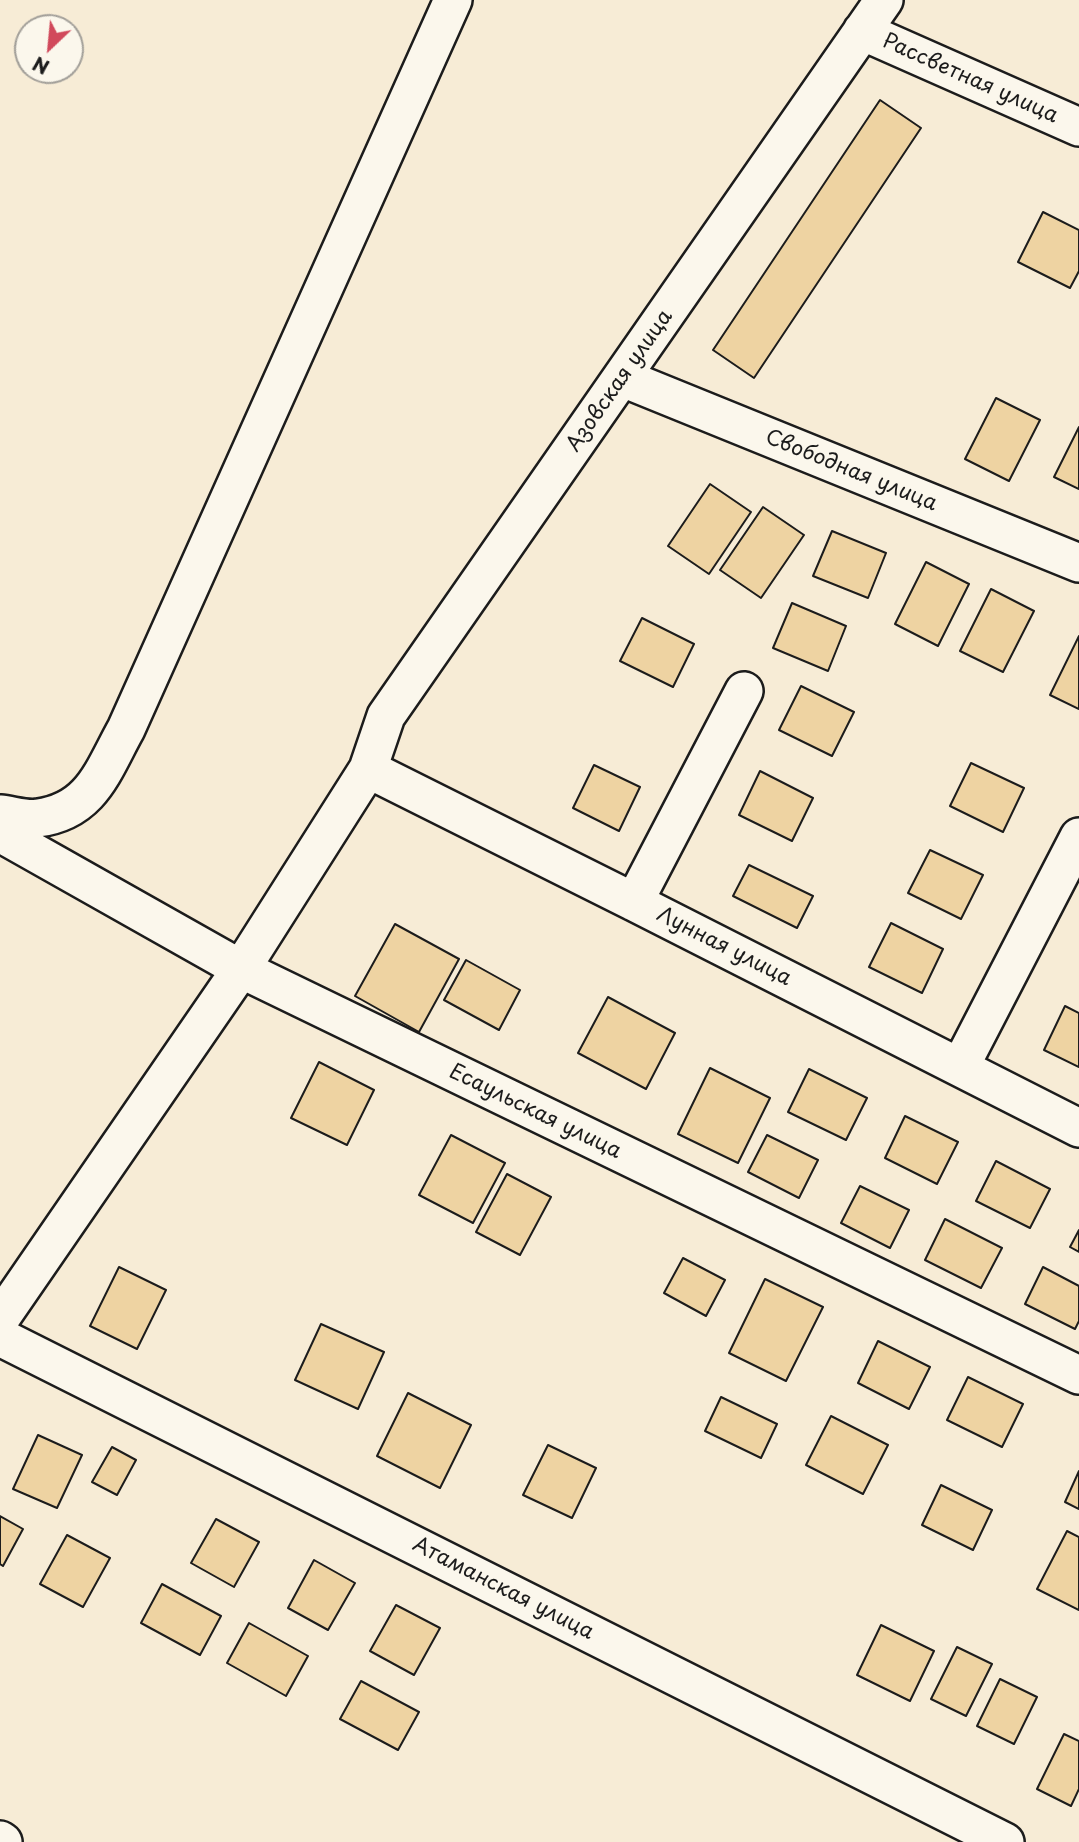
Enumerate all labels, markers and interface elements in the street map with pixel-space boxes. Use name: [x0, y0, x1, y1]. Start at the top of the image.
north arrow: [14, 14, 84, 84]
street label: Рассветная улица: [878, 29, 1062, 129]
text: N: [28, 50, 54, 82]
street label: Азовская улица: [562, 305, 678, 457]
street label: Свободная улица: [761, 425, 941, 517]
street label: Лунная улица: [653, 902, 795, 992]
street label: Есаульская улица: [445, 1059, 625, 1165]
street label: Атаманская улица: [408, 1532, 598, 1646]

